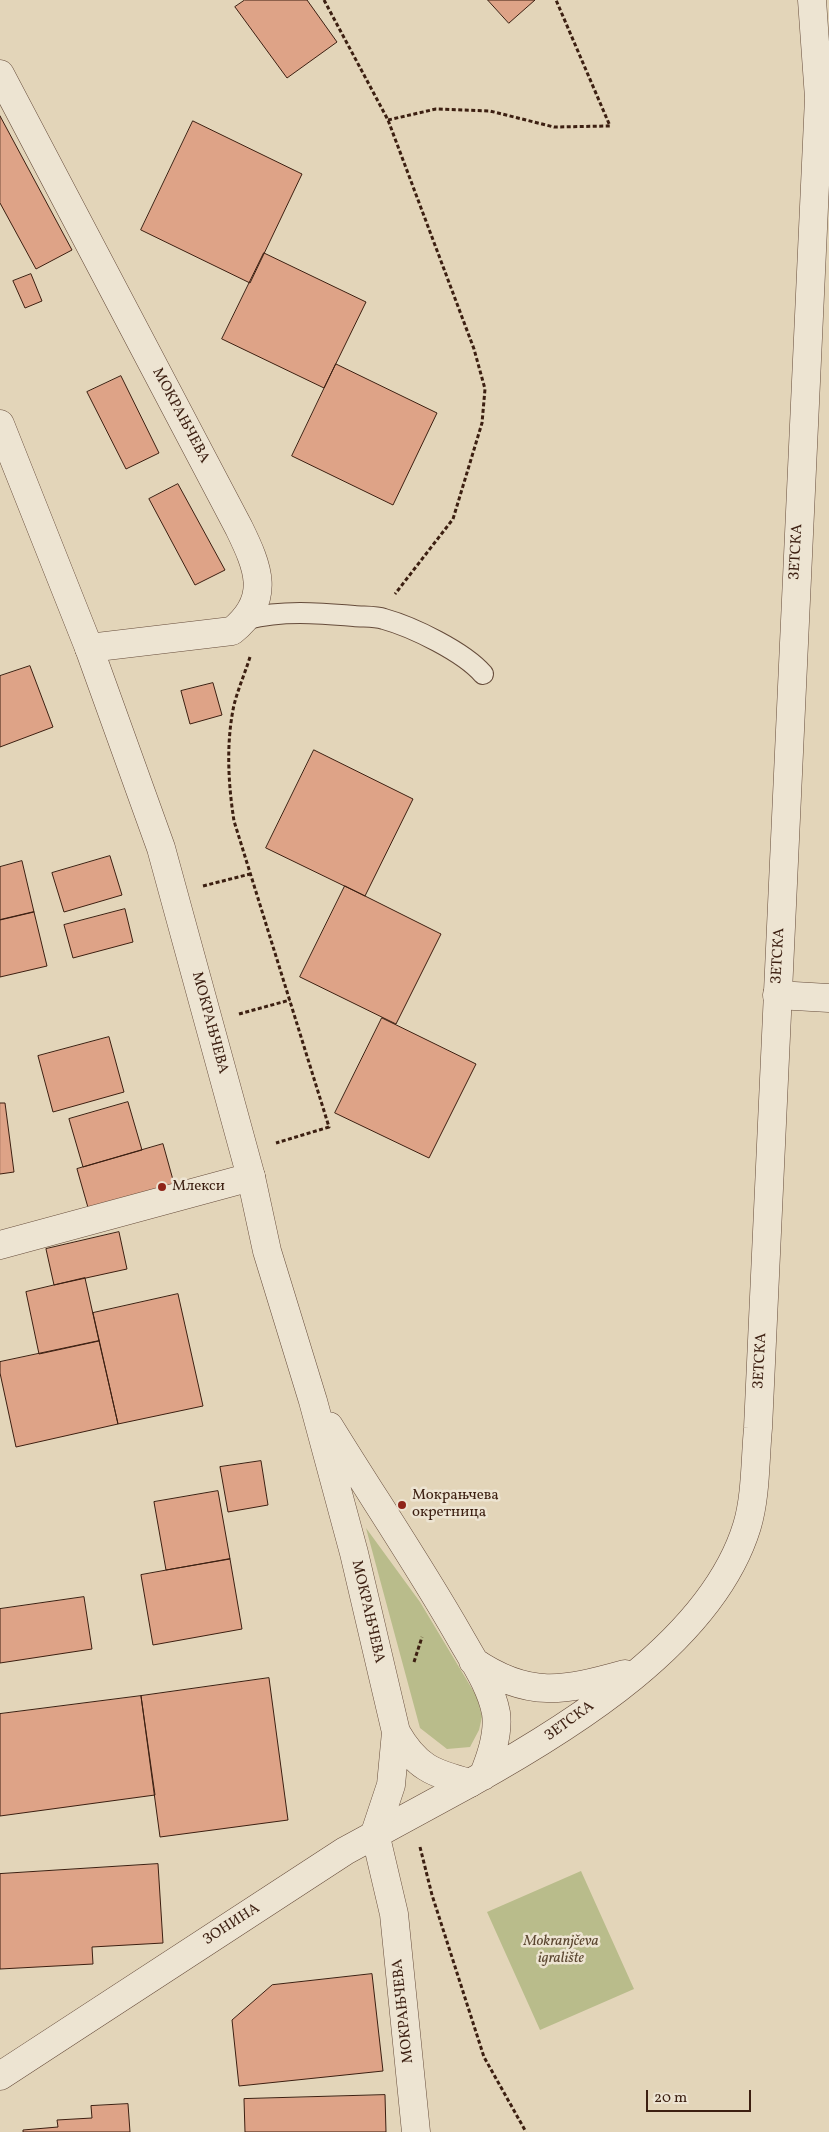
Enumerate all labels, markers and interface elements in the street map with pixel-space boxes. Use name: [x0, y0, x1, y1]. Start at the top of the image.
street label: МОКРАЊЧЕВА: [147, 365, 213, 467]
street label: ЗЕТСКА: [787, 523, 807, 581]
street label: ЗЕТСКА: [769, 927, 789, 985]
street label: МОКРАЊЧЕВА: [187, 970, 231, 1076]
place label: Млекси: [172, 1178, 225, 1196]
marker: Млекси: [156, 1181, 168, 1193]
street label: ЗЕТСКА: [751, 1332, 771, 1390]
place label: Мокрањчева окретница: [412, 1487, 499, 1522]
marker: Мокрањчева окретница: [396, 1499, 408, 1511]
street label: МОКРАЊЧЕВА: [346, 1559, 388, 1665]
street label: ЗЕТСКА: [542, 1698, 598, 1746]
street label: ЗОНИНА: [200, 1900, 264, 1950]
park label: Mokranjčeva igralište: [523, 1933, 599, 1968]
street label: МОКРАЊЧЕВА: [390, 1958, 418, 2064]
scale bar: [649, 2080, 754, 2112]
text: 20 m: [654, 2088, 687, 2109]

